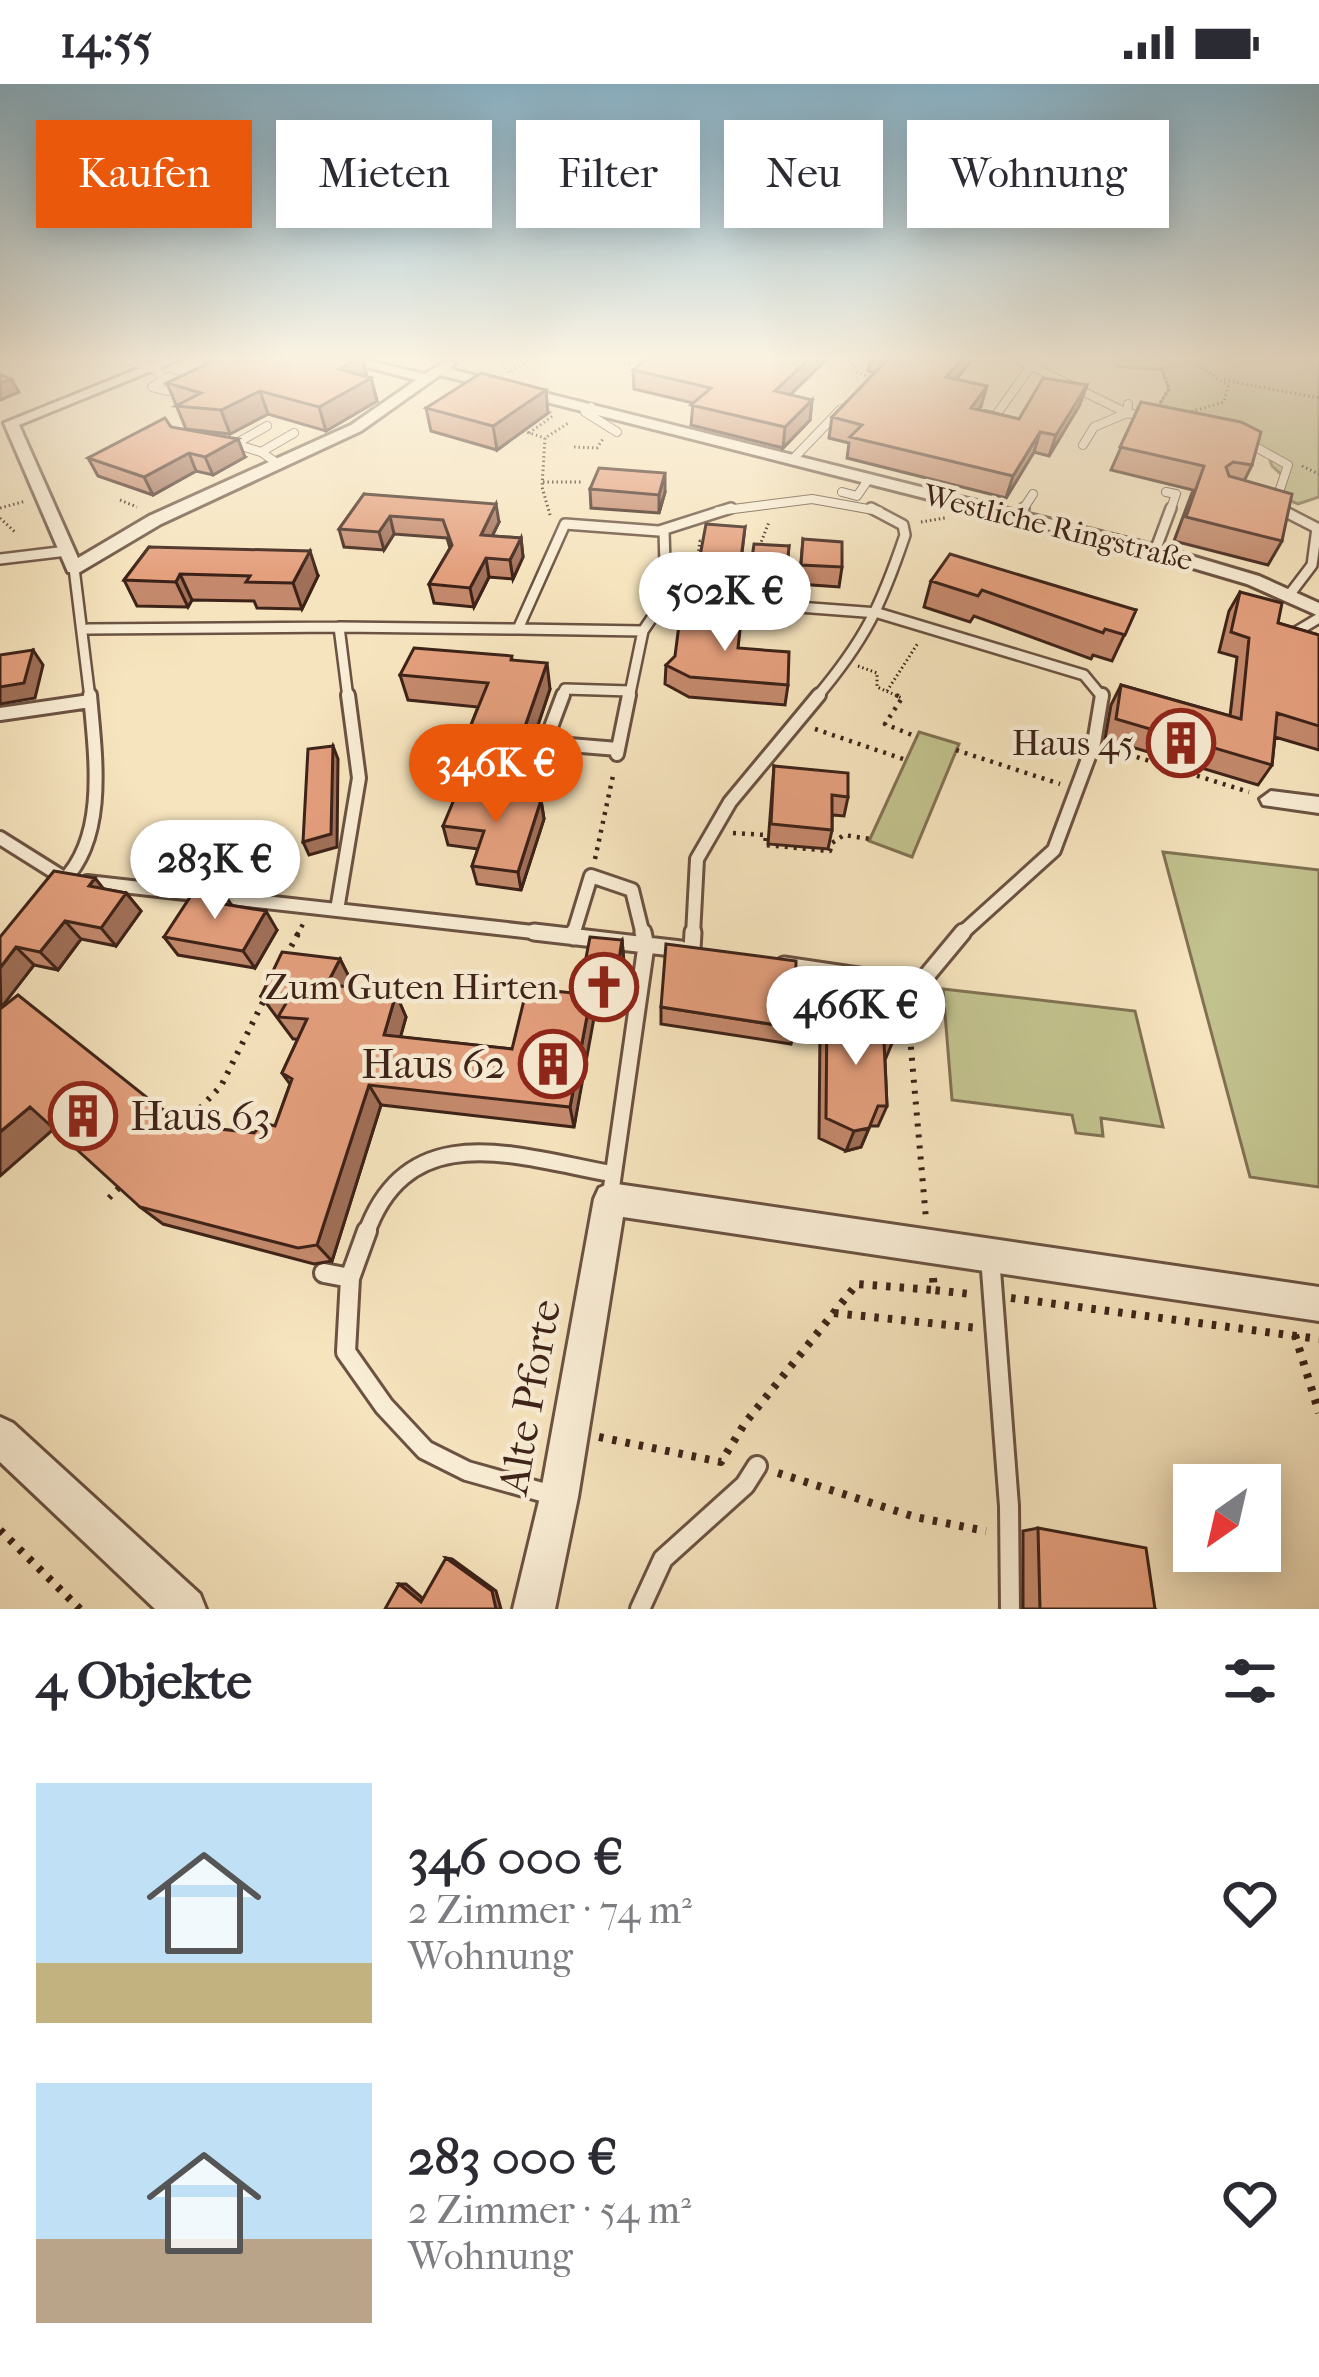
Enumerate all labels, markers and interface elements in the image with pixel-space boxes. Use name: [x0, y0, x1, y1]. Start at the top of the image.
text: 14:55: [60, 16, 152, 69]
chip: Kaufen: [36, 120, 252, 228]
chip: Mieten: [276, 120, 492, 228]
chip: Filter: [516, 120, 700, 228]
chip: Neu: [724, 120, 883, 228]
chip: Wohnung: [907, 120, 1169, 228]
street label: Westliche Ringstraße: [919, 477, 1196, 578]
pin: 502K €: [627, 552, 823, 654]
text: 502K €: [666, 568, 784, 614]
building icon: Haus 45: [1146, 708, 1216, 778]
place label: Haus 45: [1012, 722, 1134, 764]
pin: 346K €: [398, 724, 594, 826]
text: 346K €: [436, 740, 556, 786]
pin: 283K €: [117, 820, 313, 922]
text: 283K €: [157, 836, 273, 882]
church icon: Zum Guten Hirten: [569, 952, 639, 1022]
place label: Zum Guten Hirten: [265, 966, 558, 1008]
pin: 466K €: [758, 966, 954, 1068]
text: 466K €: [793, 982, 919, 1028]
building icon: Haus 62: [518, 1029, 588, 1099]
place label: Haus 62: [361, 1040, 506, 1089]
building icon: Haus 63: [48, 1081, 118, 1151]
place label: Haus 63: [130, 1092, 271, 1141]
street label: Alte Pforte: [488, 1296, 571, 1500]
north arrow: [1173, 1464, 1281, 1572]
map controls: [1173, 1464, 1281, 1572]
icon: filters: [1217, 1648, 1283, 1714]
text: 4 Objekte: [36, 1651, 252, 1711]
text: 346 000 €: [408, 1827, 623, 1887]
icon: home: [132, 1831, 276, 1975]
icon: heart: [1217, 1870, 1283, 1936]
text: 2 Zimmer · 74 m²: [408, 1887, 692, 1933]
text: Wohnung: [408, 1933, 573, 1979]
text: 283 000 €: [408, 2127, 617, 2187]
icon: home: [132, 2131, 276, 2275]
icon: heart: [1217, 2170, 1283, 2236]
text: 2 Zimmer · 54 m²: [408, 2187, 691, 2233]
text: Wohnung: [408, 2233, 573, 2279]

